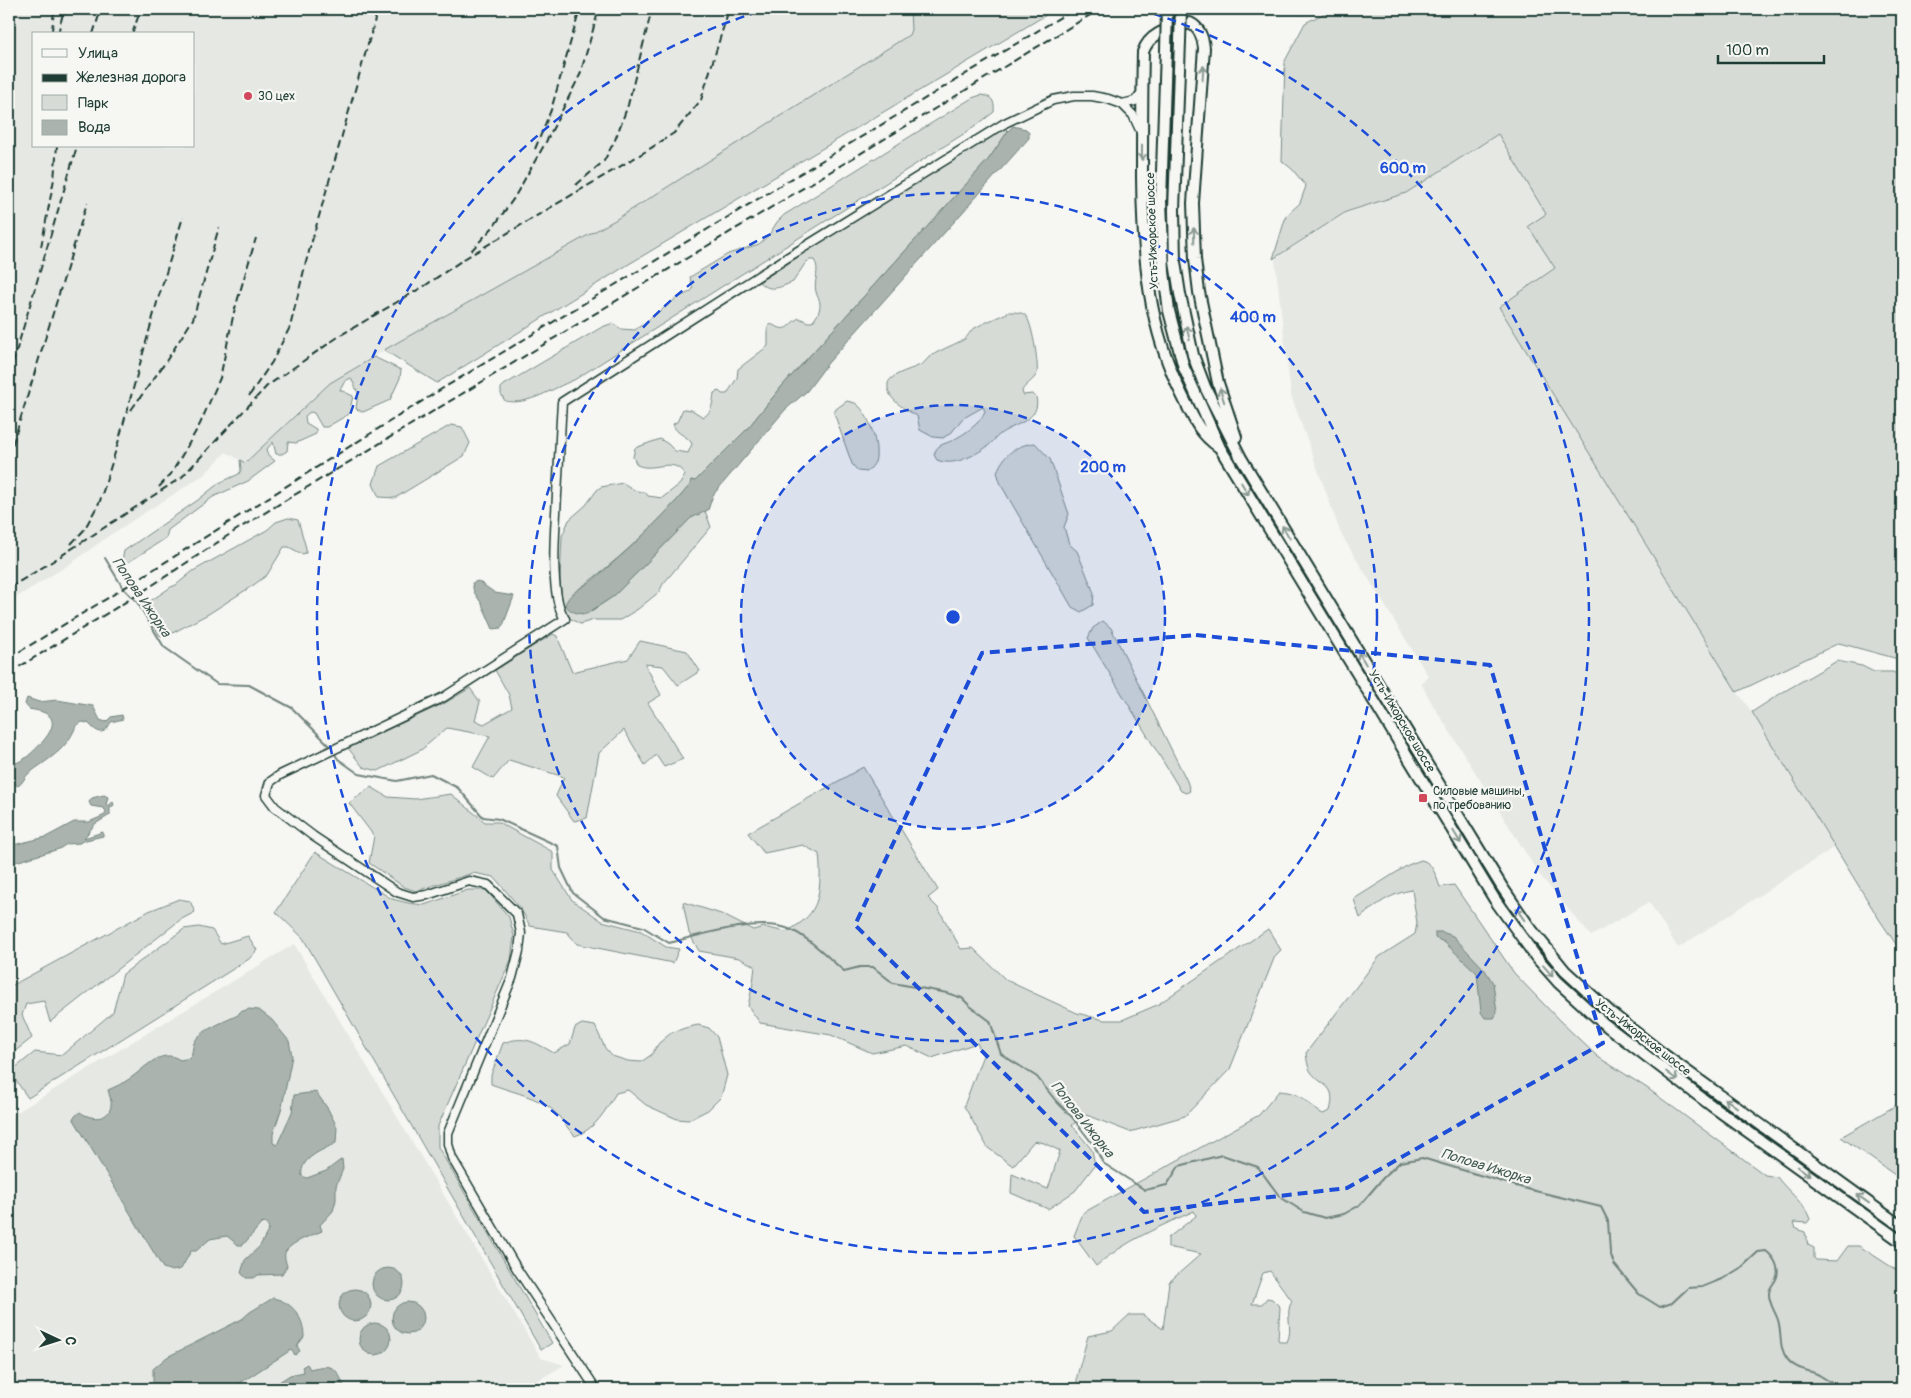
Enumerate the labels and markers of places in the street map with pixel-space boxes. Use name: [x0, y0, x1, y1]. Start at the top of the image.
place label: 30 цех: [258, 89, 295, 104]
marker: 30 цех: [242, 90, 254, 102]
centre of rings: [944, 608, 962, 626]
place label: Силовые машины, по требованию: [1433, 784, 1525, 813]
marker: Силовые машины, по требованию: [1417, 792, 1429, 804]

